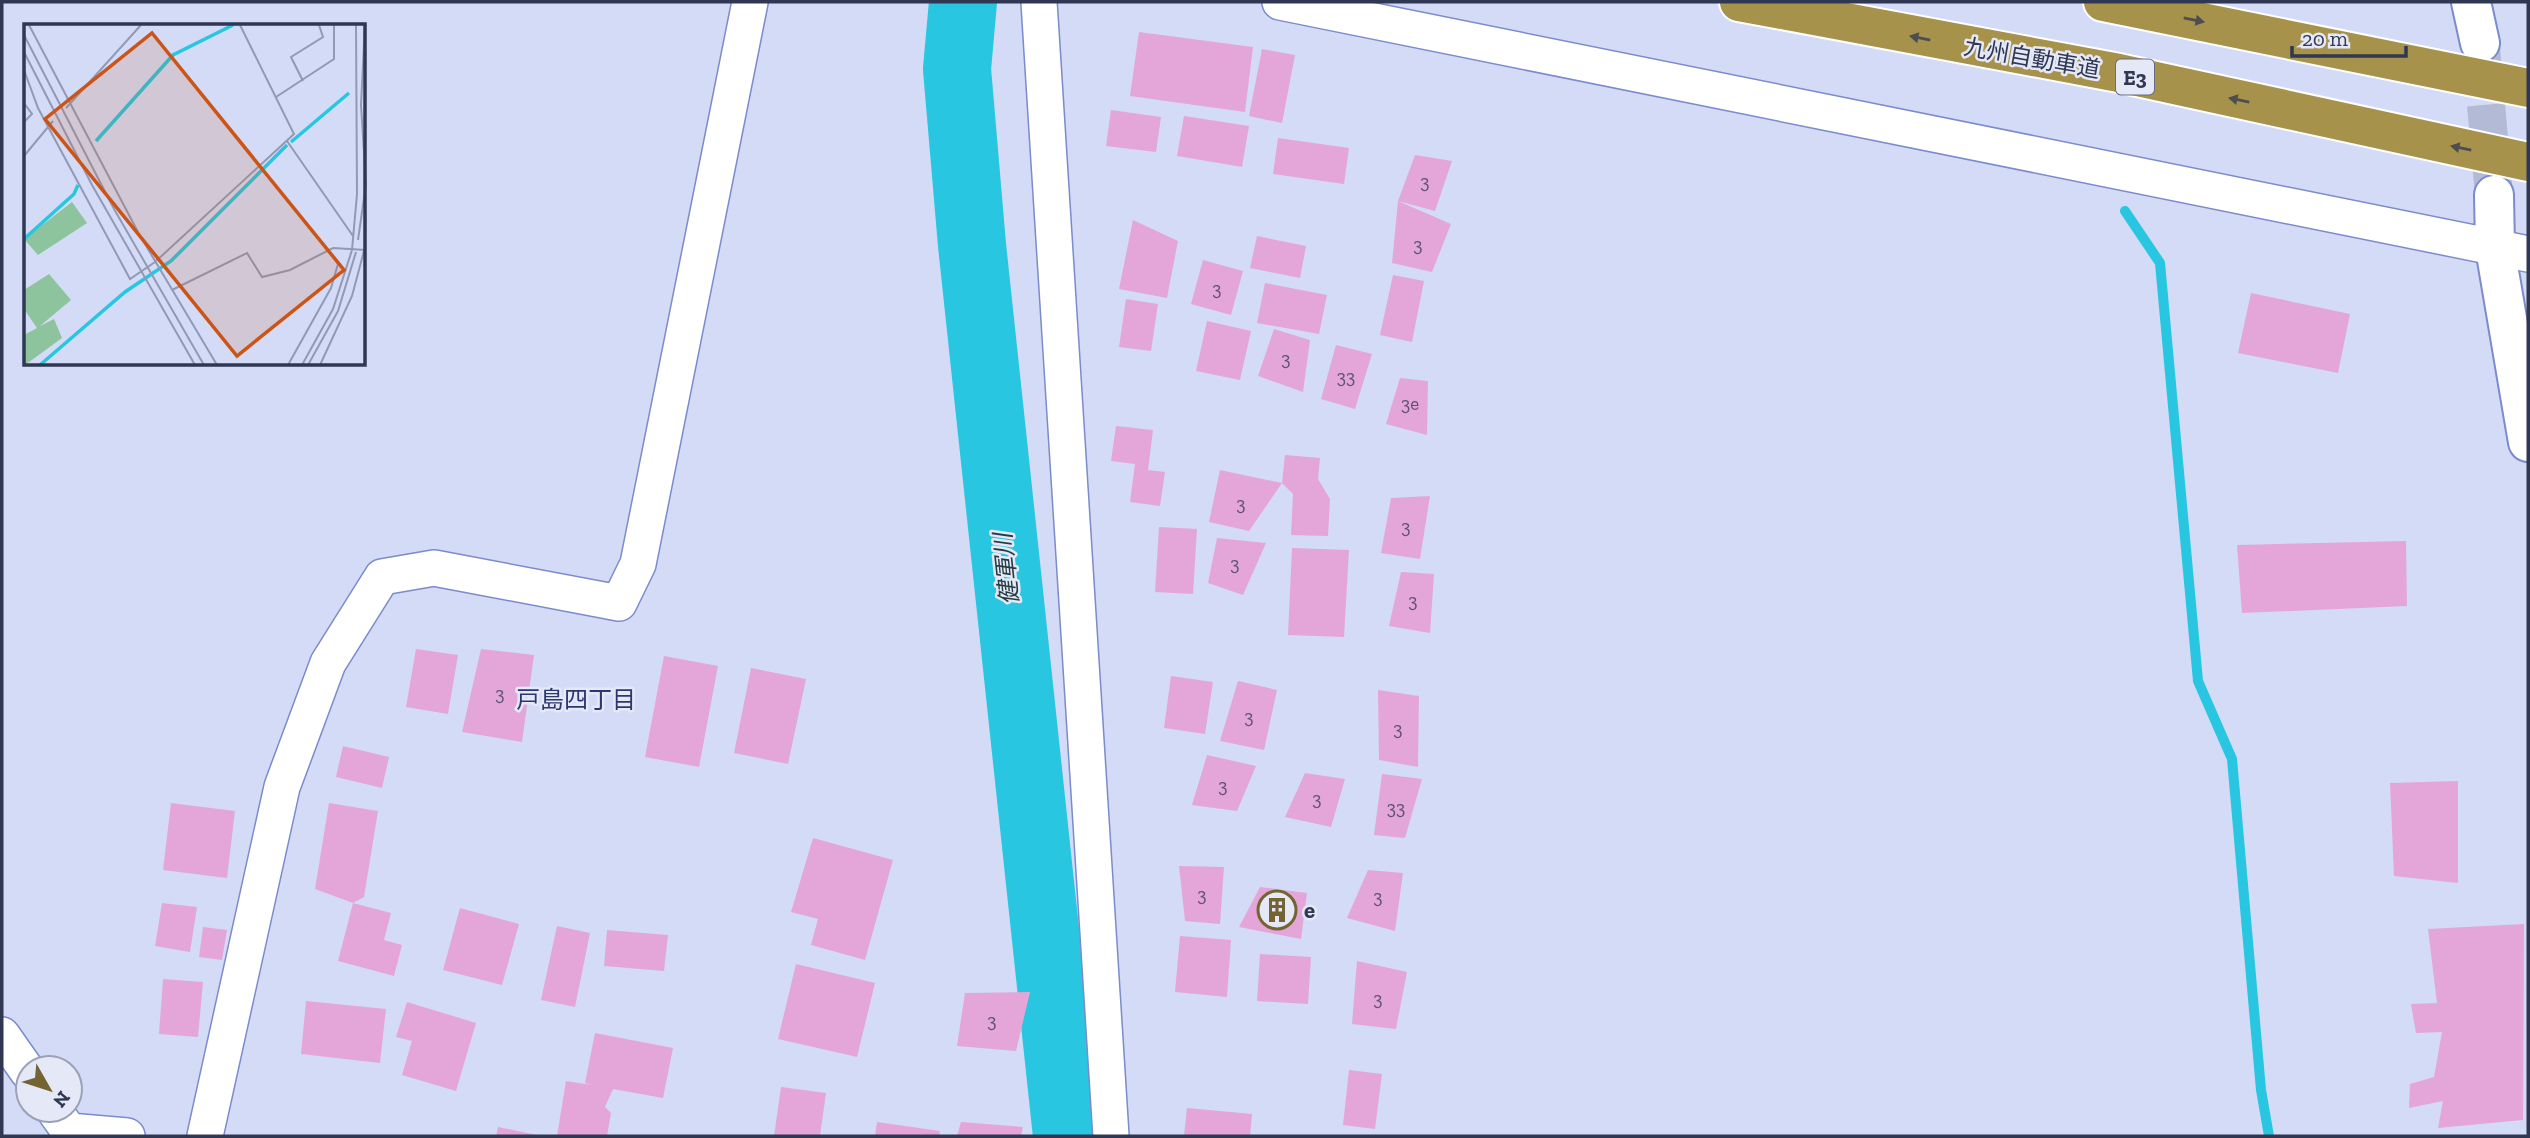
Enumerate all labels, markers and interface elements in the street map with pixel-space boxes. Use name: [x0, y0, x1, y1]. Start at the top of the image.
one-way arrow: [2183, 14, 2205, 25]
scale bar: [2292, 14, 2406, 58]
inset map: [24, 24, 366, 366]
text: 20 m: [2302, 26, 2348, 51]
one-way arrow: [1909, 32, 1931, 43]
street label: 九州自動車道: [1962, 32, 2102, 84]
road number: E3: [2116, 60, 2154, 94]
one-way arrow: [2228, 94, 2250, 105]
one-way arrow: [2450, 143, 2472, 154]
house number: 3: [1420, 170, 1430, 193]
house number: 3: [1413, 233, 1423, 256]
house number: 3: [1212, 277, 1222, 300]
house number: 3: [1281, 347, 1291, 370]
house number: 33: [1337, 365, 1355, 388]
house number: 3e: [1401, 392, 1419, 415]
house number: 3: [1236, 492, 1246, 515]
house number: 3: [1401, 515, 1411, 538]
water label: 健軍川: [988, 529, 1024, 606]
house number: 3: [1230, 552, 1240, 575]
house number: 3: [1408, 589, 1418, 612]
house number: 3: [495, 682, 505, 705]
district label: 戸島四丁目: [516, 685, 636, 714]
house number: 3: [1244, 705, 1254, 728]
house number: 3: [1393, 717, 1403, 740]
house number: 3: [1218, 774, 1228, 797]
house number: 3: [1312, 787, 1322, 810]
house number: 33: [1387, 796, 1405, 819]
house number: 3: [1197, 883, 1207, 906]
house number: 3: [1373, 885, 1383, 908]
building icon: e: [1256, 889, 1298, 931]
place label: e: [1304, 896, 1315, 924]
house number: 3: [1373, 987, 1383, 1010]
house number: 3: [987, 1009, 997, 1032]
north arrow: [14, 1054, 84, 1124]
text: N: [48, 1087, 75, 1112]

